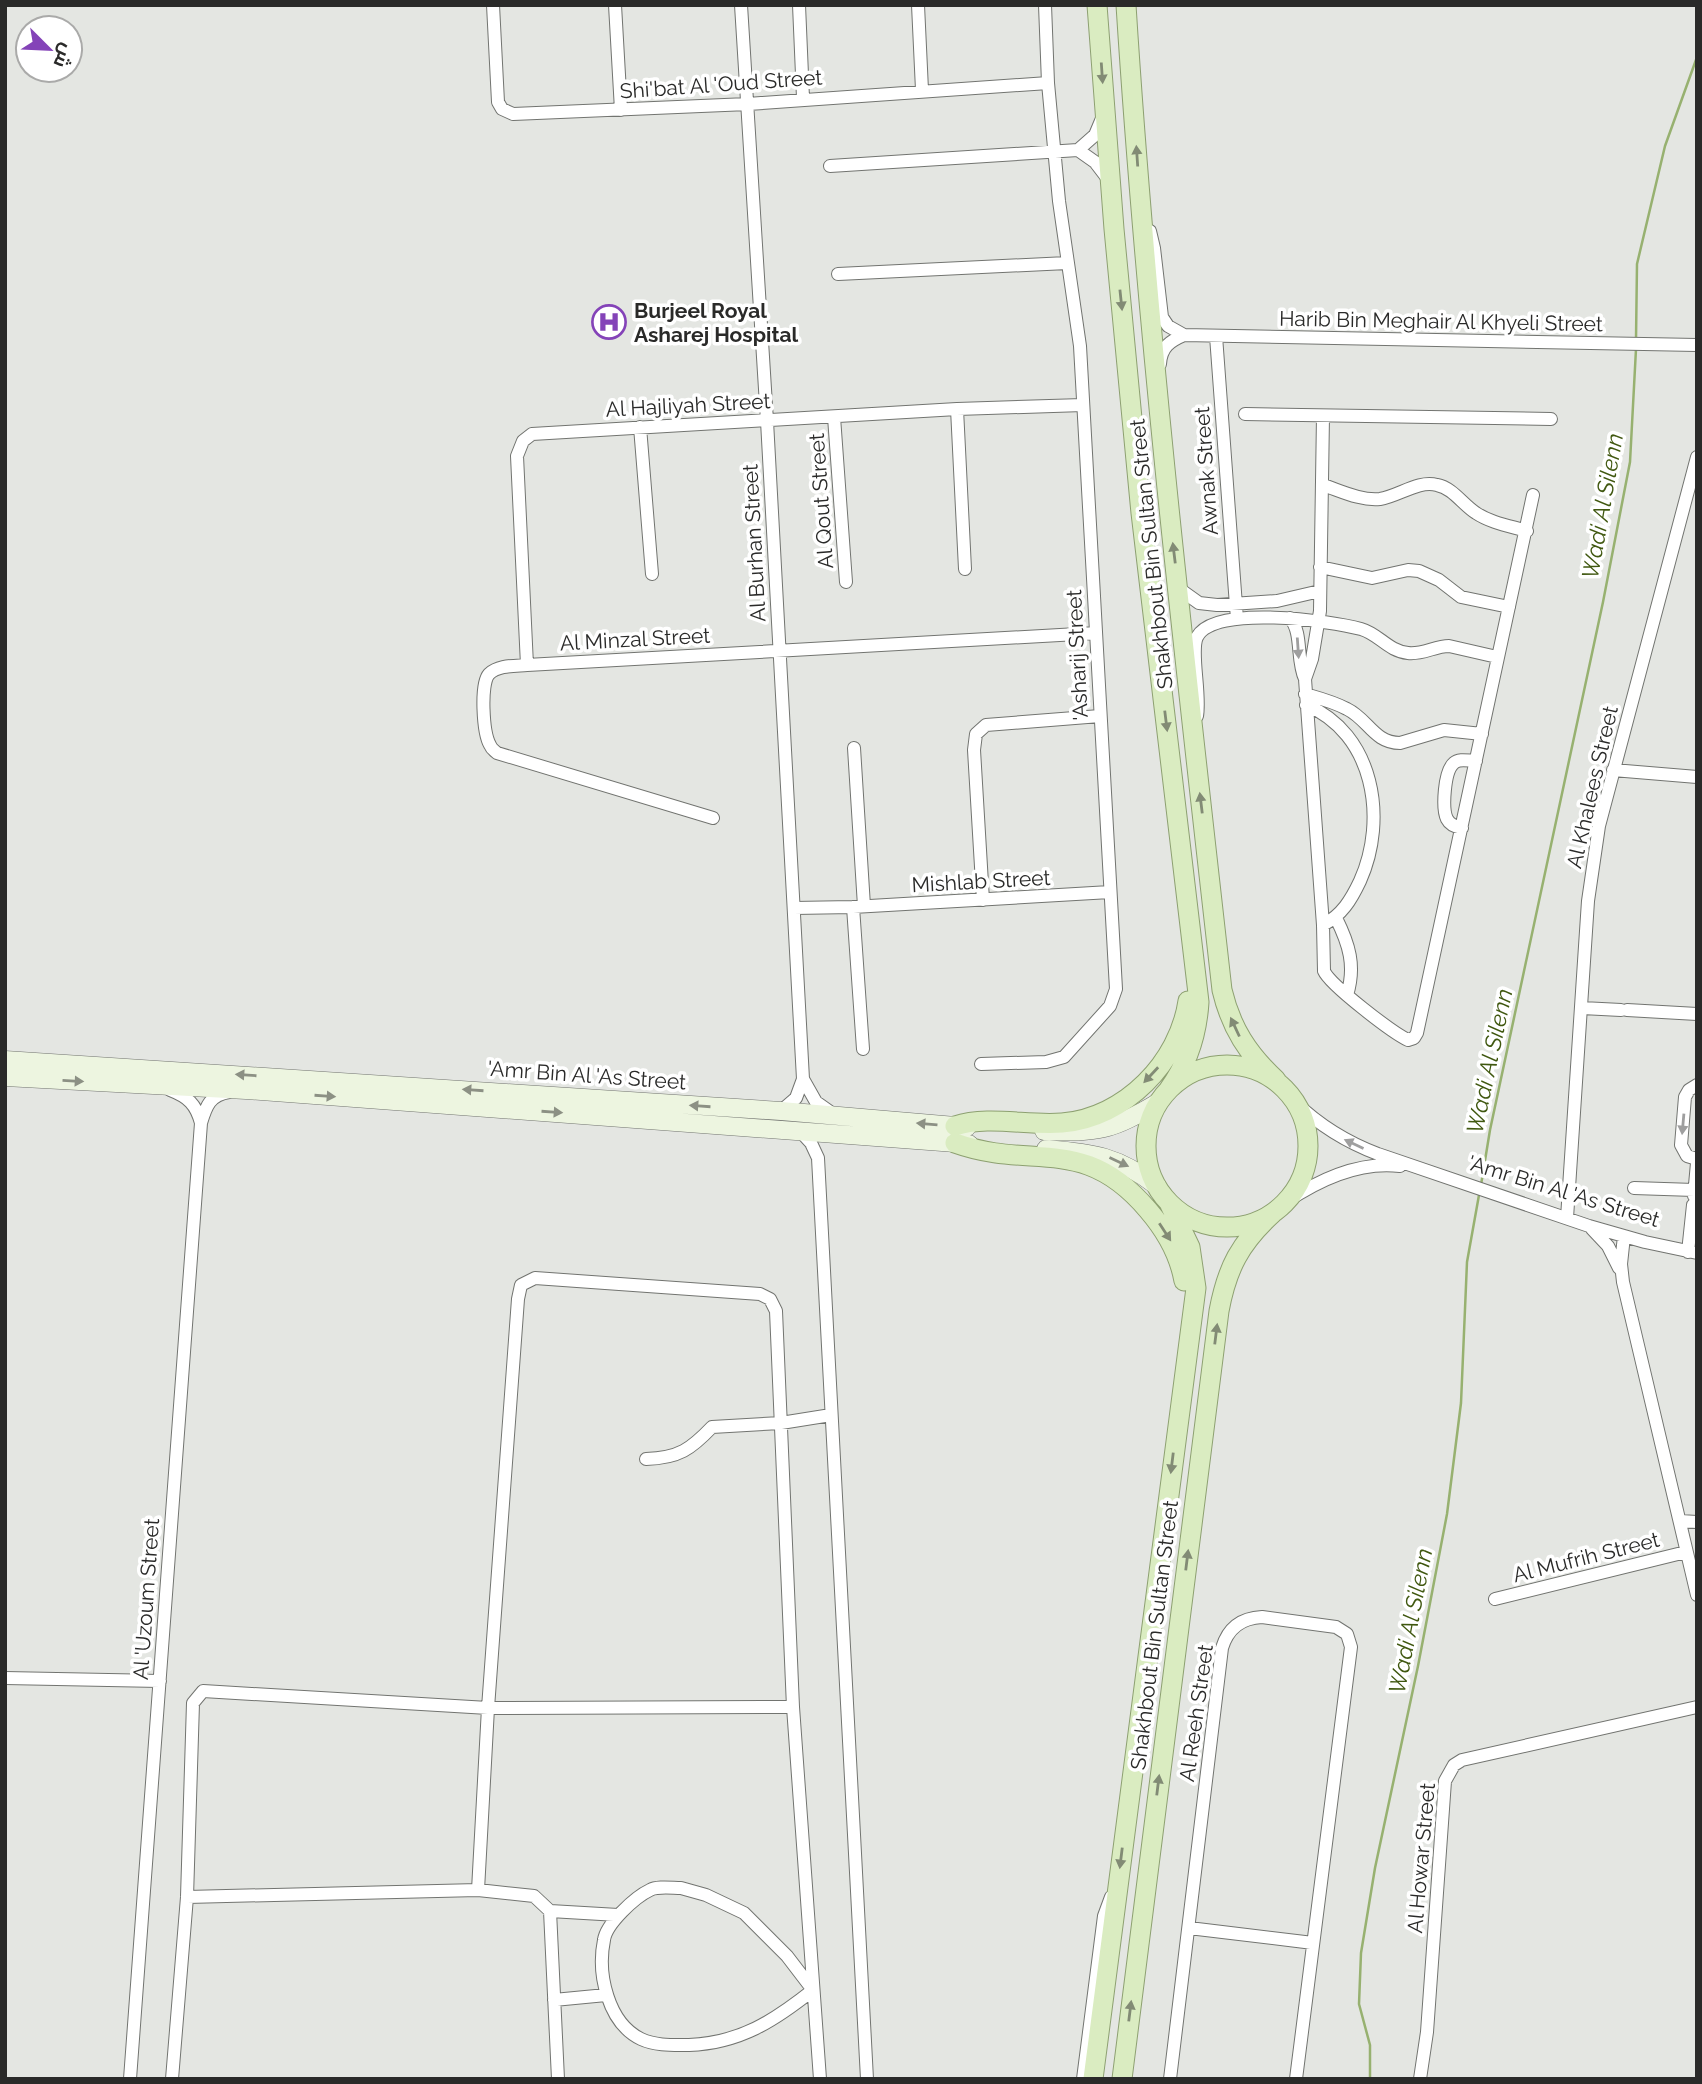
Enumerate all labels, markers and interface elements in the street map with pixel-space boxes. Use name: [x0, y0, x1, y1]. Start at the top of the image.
north arrow: [14, 14, 84, 84]
text: ش: [49, 40, 80, 72]
one-way arrow: [1097, 63, 1108, 85]
street label: Shi'bat Al 'Oud Street: [619, 64, 823, 104]
one-way arrow: [1131, 144, 1142, 166]
one-way arrow: [1115, 289, 1126, 311]
place label: Burjeel Royal Asharej Hospital: [634, 298, 798, 347]
hospital icon: Burjeel Royal Asharej Hospital: [590, 303, 628, 341]
street label: Harib Bin Meghair Al Khyeli Street: [1279, 306, 1603, 336]
street label: Al Hajliyah Street: [605, 388, 771, 422]
street label: Awnak Street: [1189, 406, 1223, 536]
street label: Shakhbout Bin Sultan Street: [1124, 418, 1178, 690]
water label: Wadi Al Silenn: [1576, 431, 1628, 581]
street label: Al Qout Street: [804, 432, 838, 570]
street label: Al Burhan Street: [737, 463, 771, 623]
one-way arrow: [1168, 542, 1179, 564]
street label: 'Asharij Street: [1061, 589, 1093, 721]
street label: Al Minzal Street: [559, 623, 711, 655]
one-way arrow: [1293, 637, 1304, 659]
street label: Al Khalees Street: [1561, 703, 1623, 871]
one-way arrow: [1160, 710, 1171, 732]
one-way arrow: [1195, 792, 1206, 814]
street label: Mishlab Street: [911, 865, 1051, 897]
water label: Wadi Al Silenn: [1460, 986, 1518, 1136]
one-way arrow: [1229, 1017, 1240, 1037]
street label: 'Amr Bin Al 'As Street: [487, 1056, 687, 1094]
one-way arrow: [1144, 1066, 1160, 1083]
one-way arrow: [235, 1069, 257, 1080]
one-way arrow: [63, 1075, 85, 1086]
one-way arrow: [462, 1084, 484, 1095]
one-way arrow: [314, 1091, 336, 1102]
one-way arrow: [689, 1100, 711, 1111]
one-way arrow: [541, 1107, 563, 1118]
one-way arrow: [1677, 1113, 1688, 1135]
one-way arrow: [915, 1118, 937, 1129]
one-way arrow: [1344, 1138, 1364, 1150]
street label: 'Amr Bin Al 'As Street: [1465, 1150, 1663, 1232]
one-way arrow: [1109, 1156, 1129, 1168]
one-way arrow: [1158, 1222, 1171, 1242]
one-way arrow: [1210, 1323, 1221, 1345]
one-way arrow: [1166, 1452, 1177, 1474]
street label: Shakhbout Bin Sultan Street: [1125, 1499, 1183, 1771]
street label: Al 'Uzoum Street: [128, 1517, 164, 1681]
street label: Al Mufrih Street: [1510, 1527, 1662, 1587]
water label: Wadi Al Silenn: [1383, 1546, 1437, 1696]
one-way arrow: [1181, 1548, 1192, 1570]
street label: Al Reeh Street: [1174, 1643, 1218, 1783]
one-way arrow: [1153, 1774, 1164, 1796]
street label: Al Howar Street: [1402, 1782, 1440, 1934]
one-way arrow: [1115, 1847, 1126, 1869]
one-way arrow: [1125, 2000, 1136, 2022]

